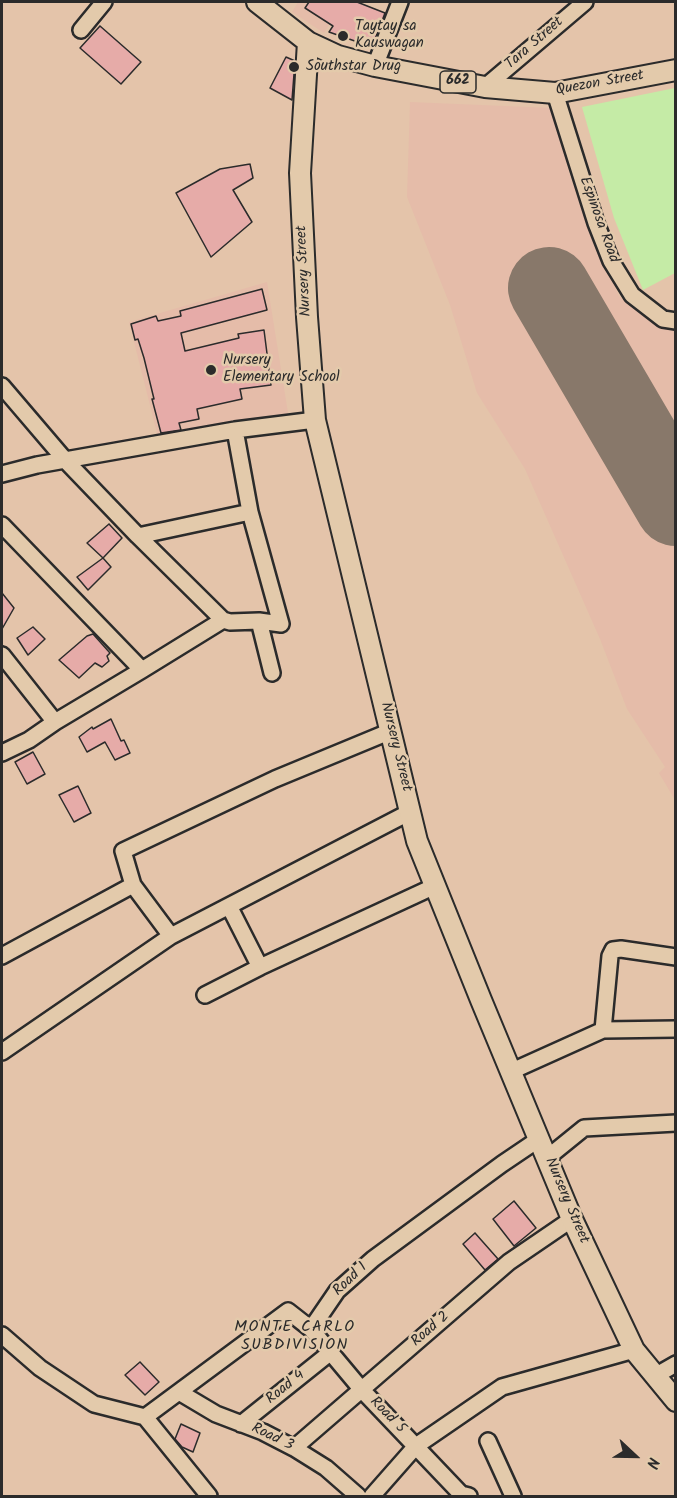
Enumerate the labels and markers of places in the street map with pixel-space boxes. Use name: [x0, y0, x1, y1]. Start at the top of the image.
place label: Taytay sa Kauswagan: [355, 18, 424, 53]
marker: Taytay sa Kauswagan: [336, 29, 350, 43]
place label: Southstar Drug: [306, 58, 401, 76]
marker: Southstar Drug: [287, 60, 301, 74]
place label: Nursery Elementary School: [223, 352, 340, 387]
marker: Nursery Elementary School: [204, 363, 218, 377]

